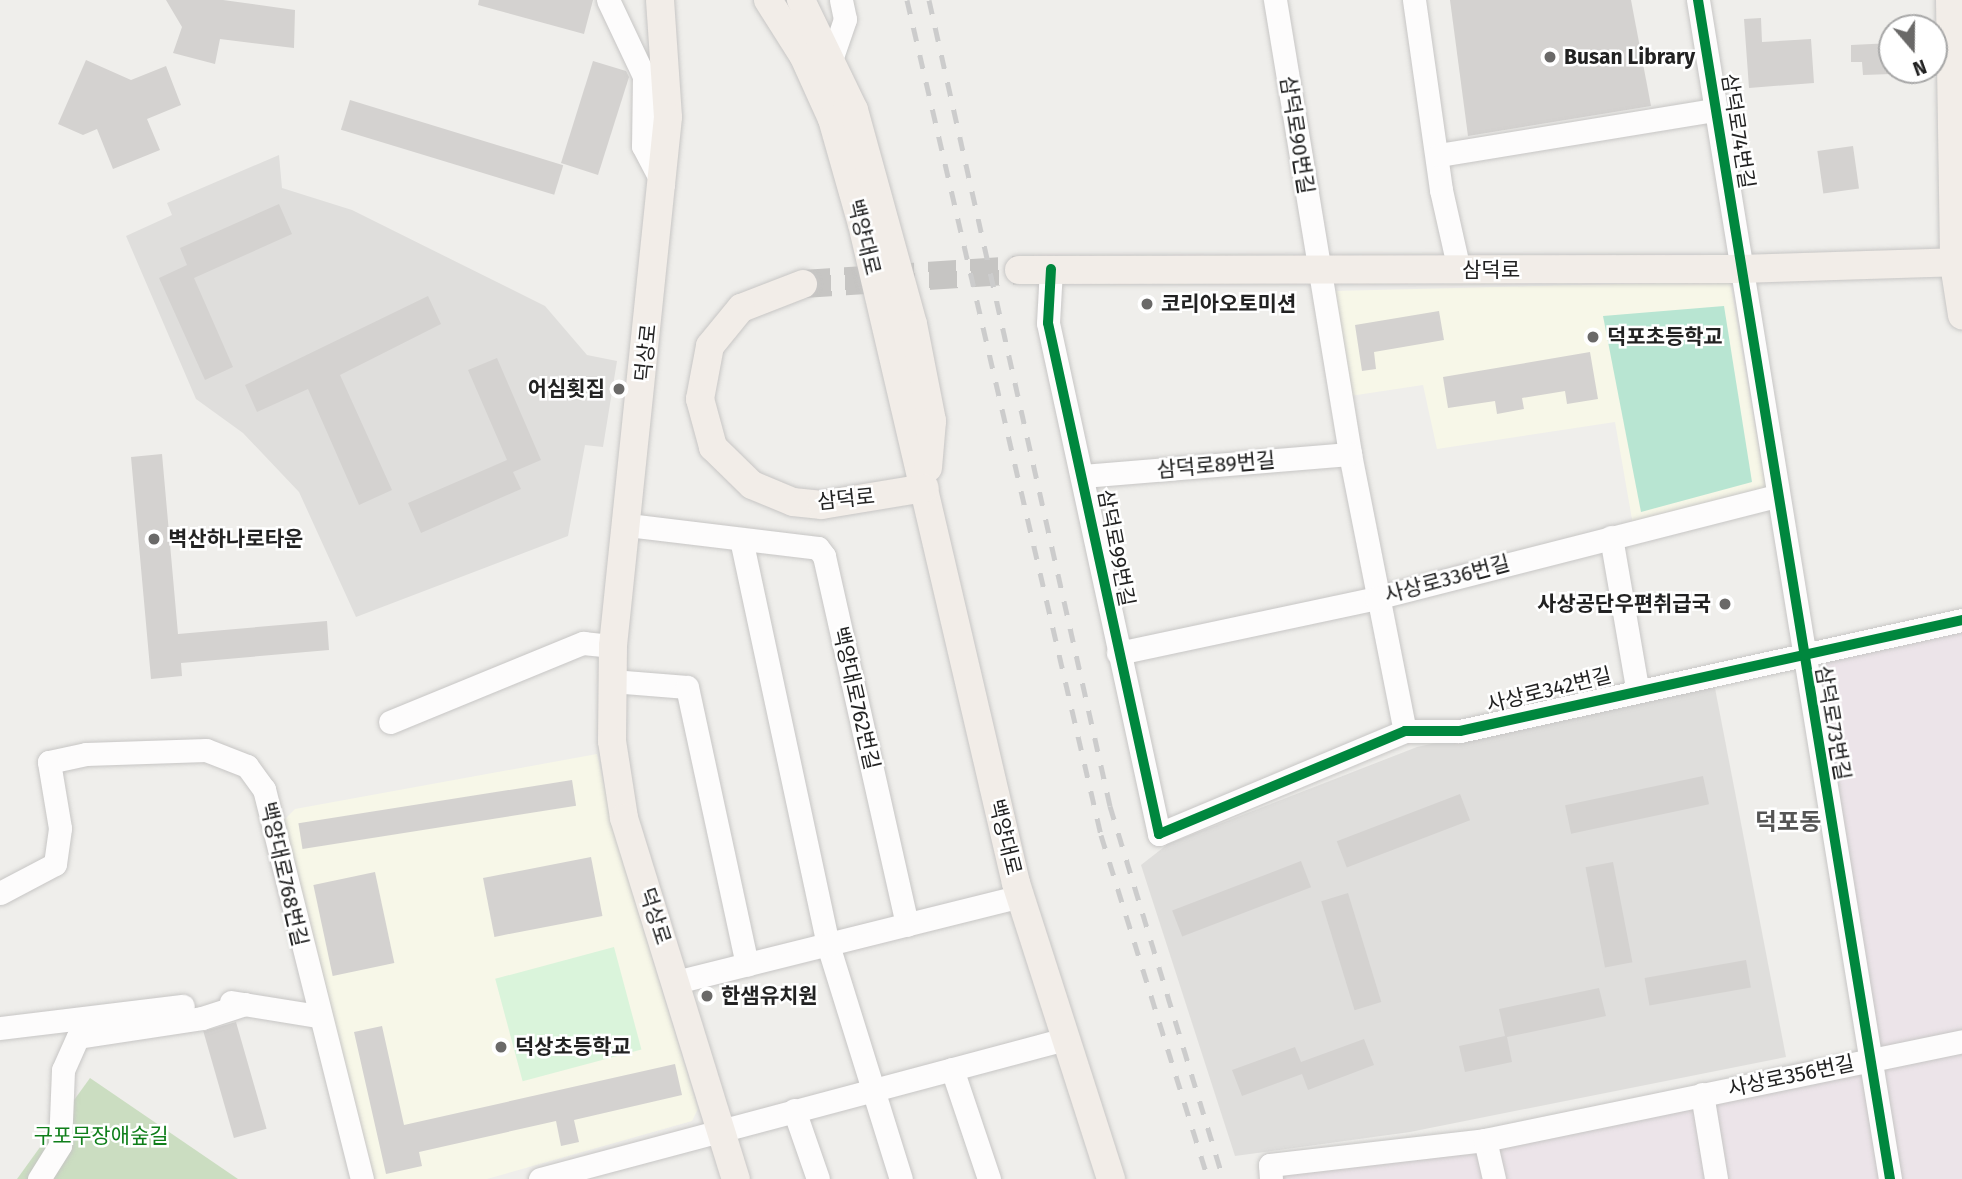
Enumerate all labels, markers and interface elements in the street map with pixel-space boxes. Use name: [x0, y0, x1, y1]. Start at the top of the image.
north arrow: [1878, 14, 1948, 84]
place label: Busan Library: [1564, 44, 1695, 70]
marker: Busan Library: [1542, 49, 1558, 65]
text: N: [1910, 54, 1930, 80]
street label: 삼덕로74번길: [1716, 72, 1760, 190]
street label: 삼덕로90번길: [1275, 74, 1319, 196]
street label: 백양대로: [842, 196, 886, 278]
street label: 삼덕로: [1462, 257, 1520, 283]
place label: 코리아오토미션: [1161, 291, 1296, 317]
marker: 코리아오토미션: [1139, 296, 1155, 312]
street label: 덕상로: [630, 323, 662, 383]
place label: 덕포초등학교: [1607, 324, 1723, 350]
marker: 덕포초등학교: [1585, 329, 1601, 345]
place label: 어심횟집: [528, 376, 605, 402]
marker: 어심횟집: [611, 381, 627, 397]
street label: 삼덕로89번길: [1156, 447, 1276, 483]
street label: 삼덕로: [816, 483, 876, 515]
street label: 삼덕로99번길: [1092, 487, 1140, 609]
place label: 벽산하나로타운: [168, 526, 303, 552]
marker: 벽산하나로타운: [146, 531, 162, 547]
street label: 사상로336번길: [1382, 550, 1512, 608]
place label: 사상공단우편취급국: [1537, 591, 1711, 617]
marker: 사상공단우편취급국: [1717, 596, 1733, 612]
street label: 백양대로762번길: [827, 624, 885, 772]
street label: 사상로342번길: [1484, 662, 1614, 718]
street label: 삼덕로73번길: [1811, 664, 1855, 782]
street label: 백양대로: [983, 796, 1027, 878]
street label: 백양대로768번길: [255, 799, 313, 949]
district label: 덕포동: [1755, 809, 1821, 837]
street label: 덕상로: [634, 885, 676, 947]
place label: 한샘유치원: [721, 983, 818, 1009]
marker: 한샘유치원: [699, 988, 715, 1004]
place label: 덕상초등학교: [515, 1034, 631, 1060]
marker: 덕상초등학교: [493, 1039, 509, 1055]
street label: 사상로356번길: [1725, 1050, 1857, 1102]
park label: 구포무장애숲길: [33, 1123, 169, 1149]

